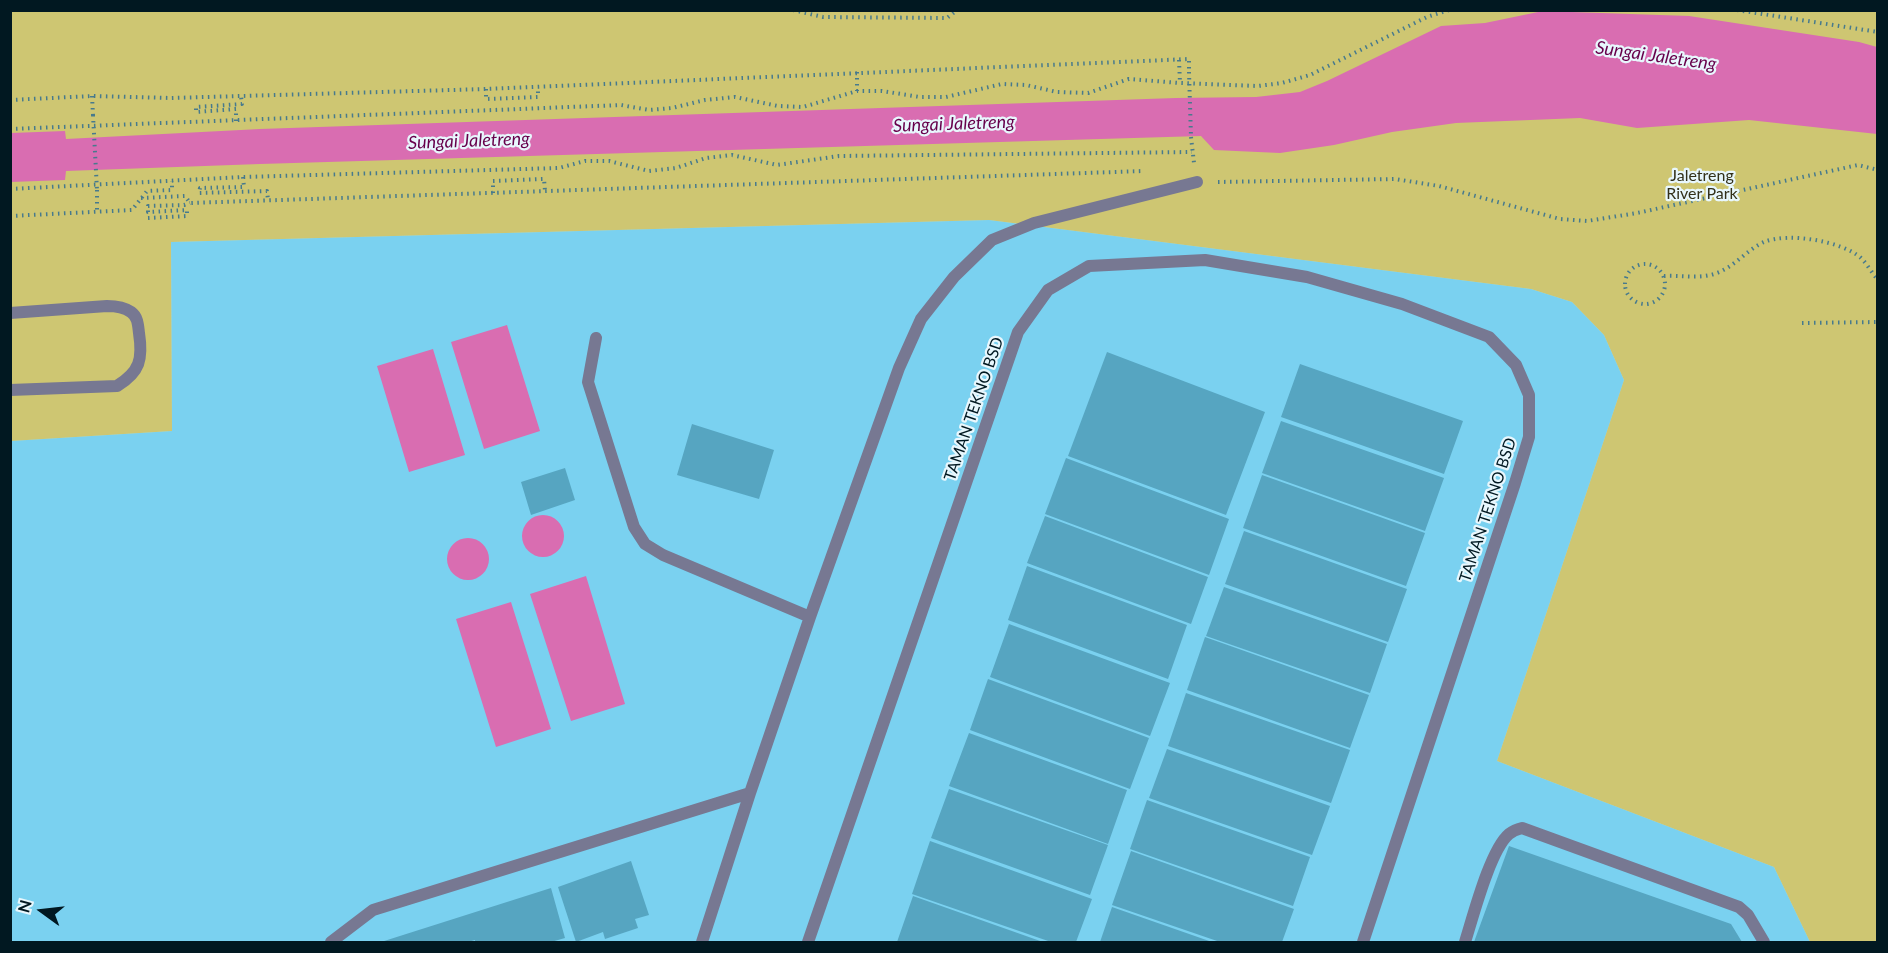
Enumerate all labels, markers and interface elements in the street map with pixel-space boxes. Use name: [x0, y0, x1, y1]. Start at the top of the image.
water label: Sungai Jaletreng: [1594, 37, 1718, 75]
water label: Sungai Jaletreng: [893, 111, 1015, 137]
water label: Sungai Jaletreng: [408, 128, 530, 154]
park label: Jaletreng River Park: [1666, 166, 1738, 204]
street label: TAMAN TEKNO BSD: [940, 335, 1008, 483]
street label: TAMAN TEKNO BSD: [1456, 435, 1520, 585]
north arrow: [12, 881, 72, 941]
text: N: [13, 898, 35, 915]

